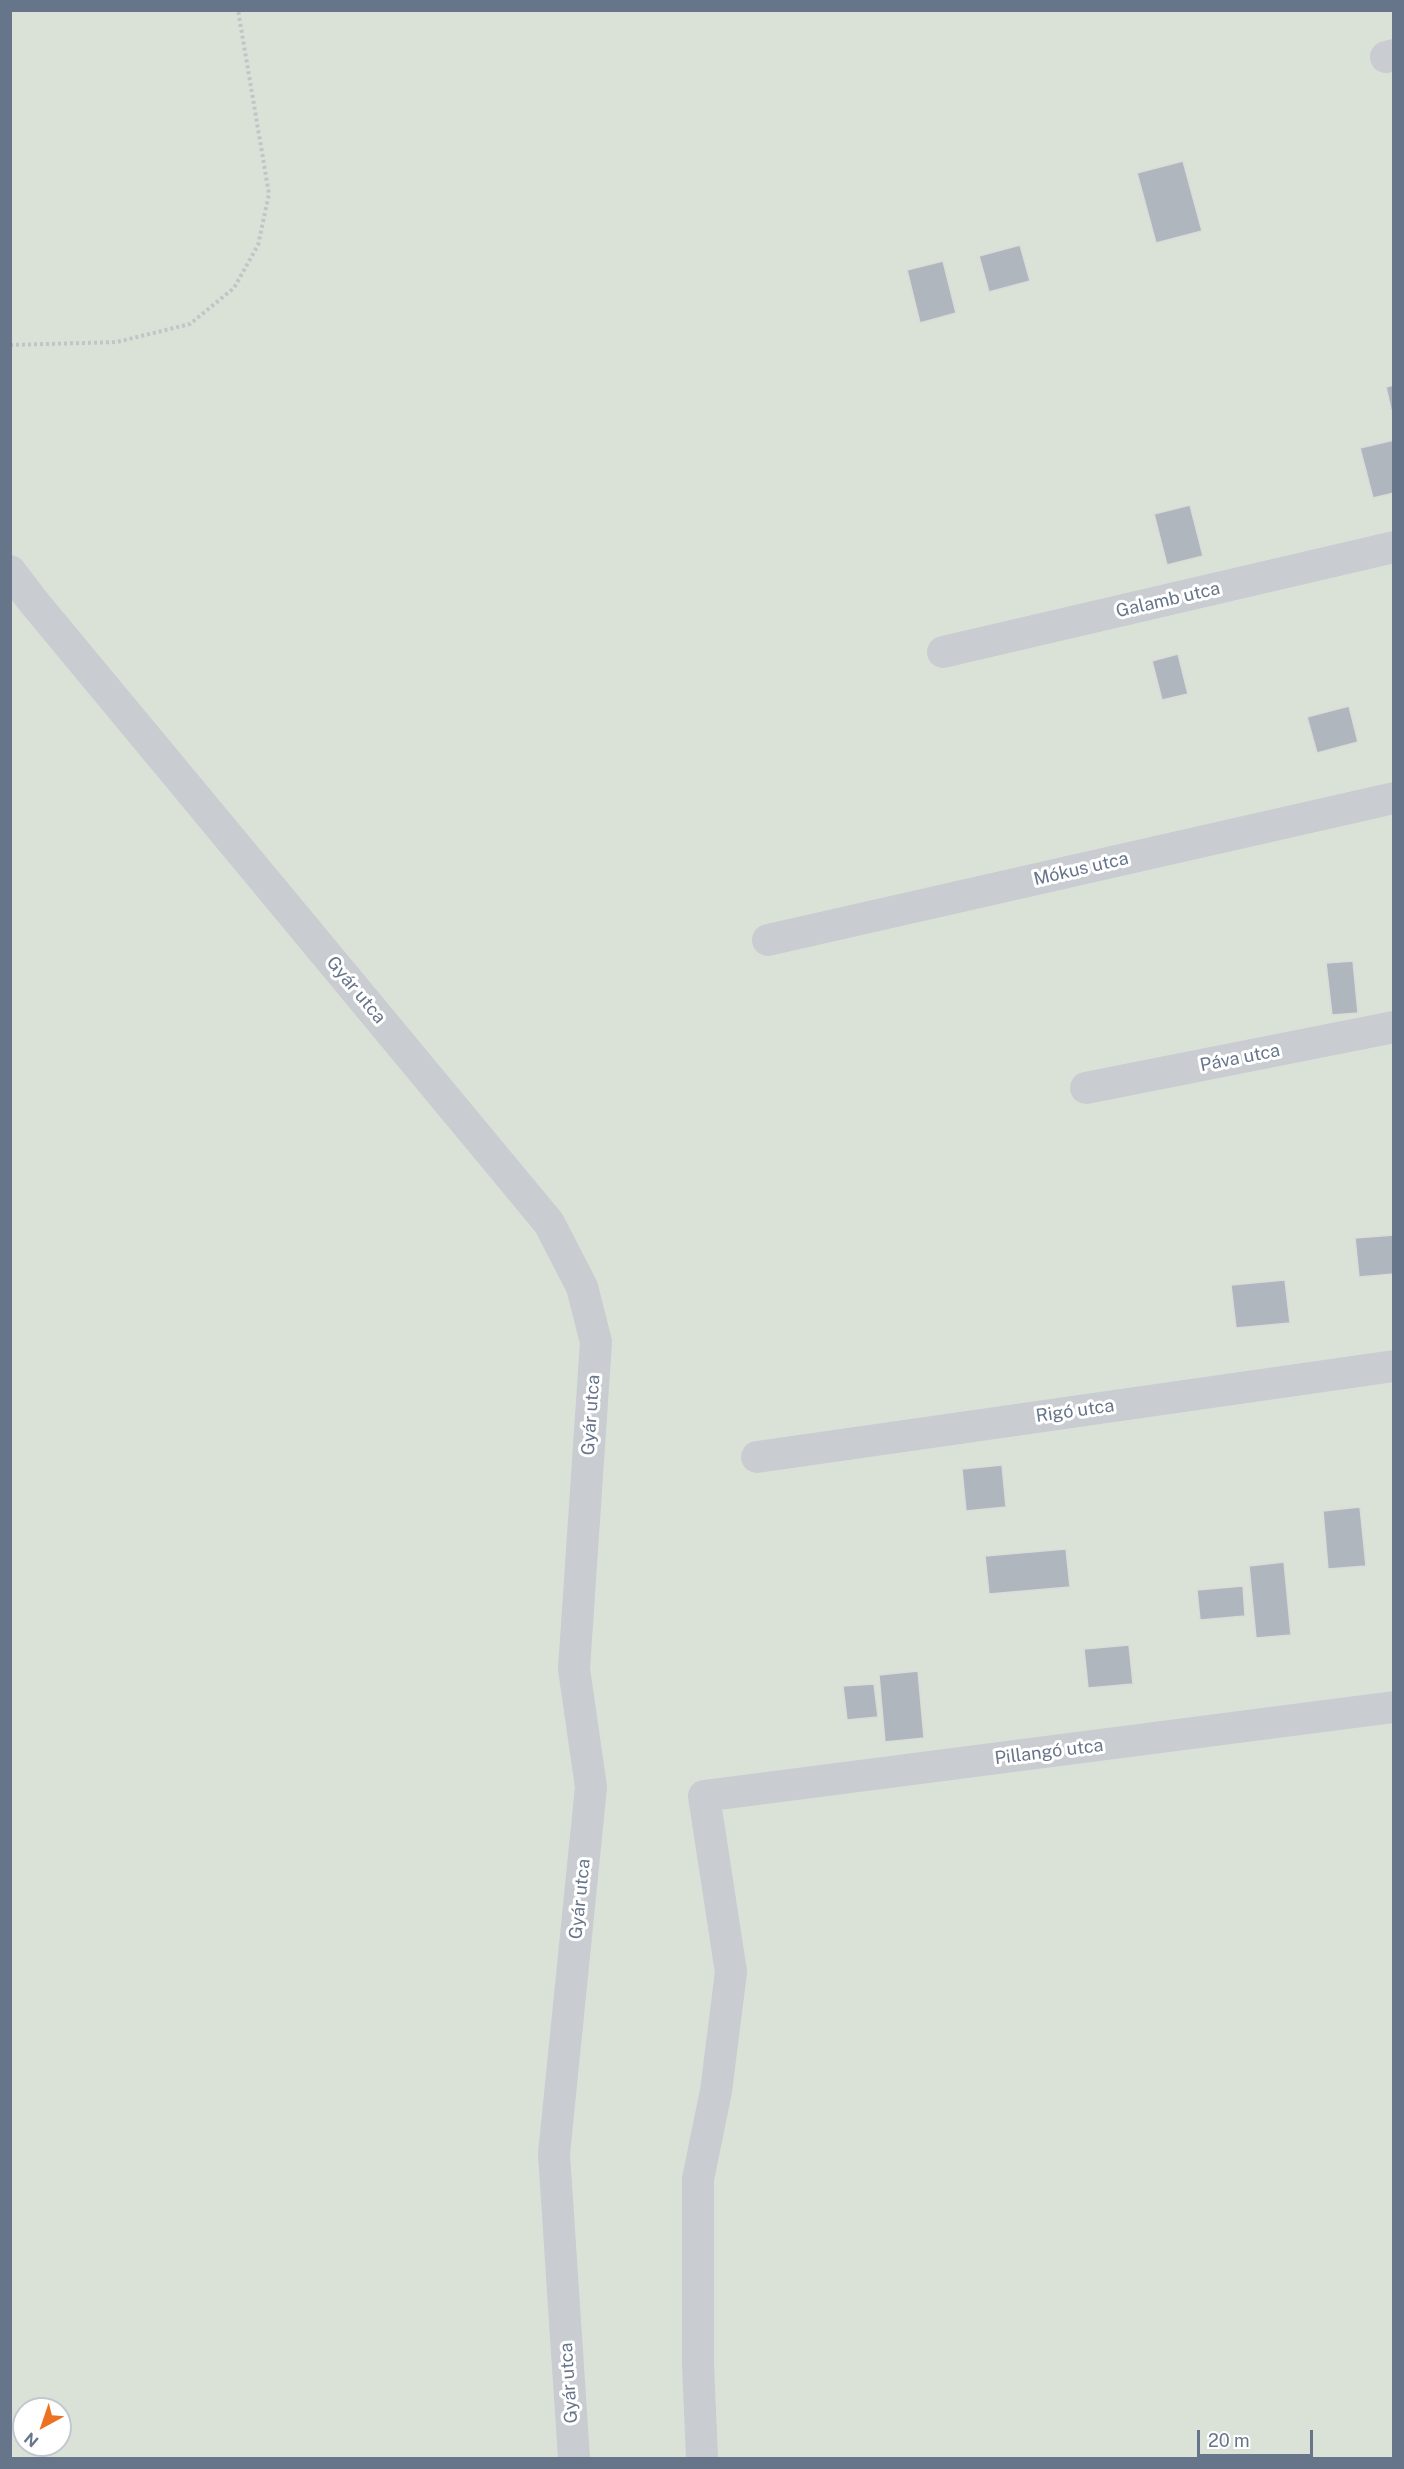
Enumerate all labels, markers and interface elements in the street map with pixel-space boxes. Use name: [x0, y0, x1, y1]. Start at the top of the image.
street label: Galamb utca: [1114, 578, 1222, 622]
street label: Mókus utca: [1031, 848, 1131, 890]
street label: Gyár utca: [322, 952, 390, 1028]
street label: Páva utca: [1198, 1040, 1282, 1076]
street label: Gyár utca: [577, 1374, 605, 1456]
street label: Rigó utca: [1034, 1395, 1116, 1427]
street label: Pillangó utca: [993, 1735, 1105, 1769]
street label: Gyár utca: [565, 1858, 595, 1940]
street label: Gyár utca: [555, 2342, 583, 2424]
north arrow: [12, 2397, 72, 2457]
scale bar: [1200, 2418, 1316, 2456]
text: N: [20, 2428, 42, 2451]
text: 20 m: [1208, 2430, 1250, 2451]

